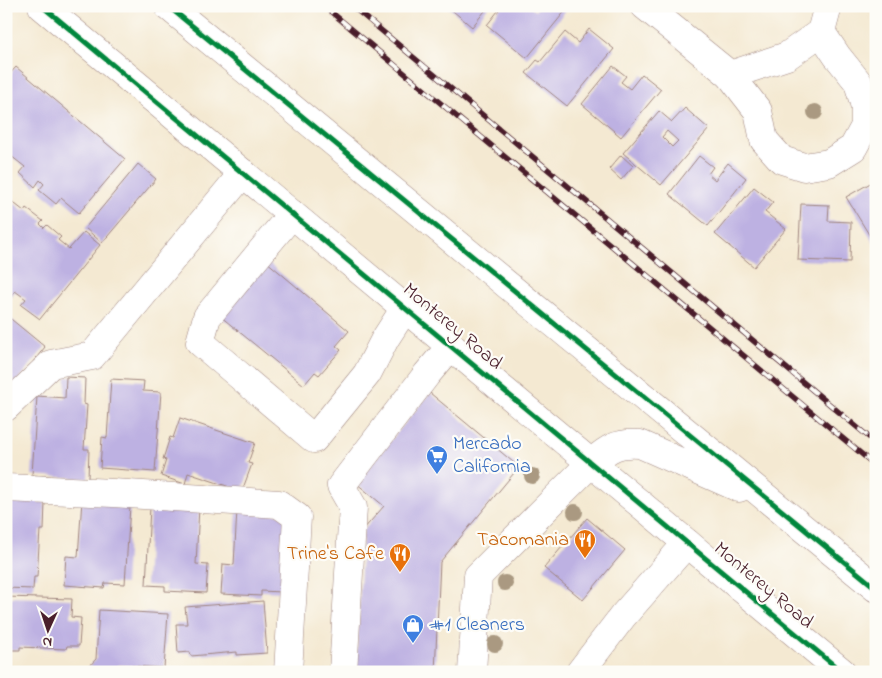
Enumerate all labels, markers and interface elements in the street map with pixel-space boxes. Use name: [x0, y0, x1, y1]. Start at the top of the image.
street label: Monterey Road: [396, 276, 508, 378]
place label: Mercado California: [453, 430, 531, 482]
supermarket icon: Mercado California: [425, 444, 449, 475]
place label: Tacomania: [477, 526, 569, 555]
restaurant icon: Tacomania: [573, 528, 597, 559]
street label: Monterey Road: [707, 535, 819, 637]
place label: Trine's Cafe: [287, 540, 384, 569]
restaurant icon: Trine's Cafe: [388, 542, 412, 573]
north arrow: [22, 606, 72, 656]
place label: #1 Cleaners: [429, 611, 525, 640]
shop icon: #1 Cleaners: [401, 613, 425, 644]
text: N: [42, 631, 53, 652]

